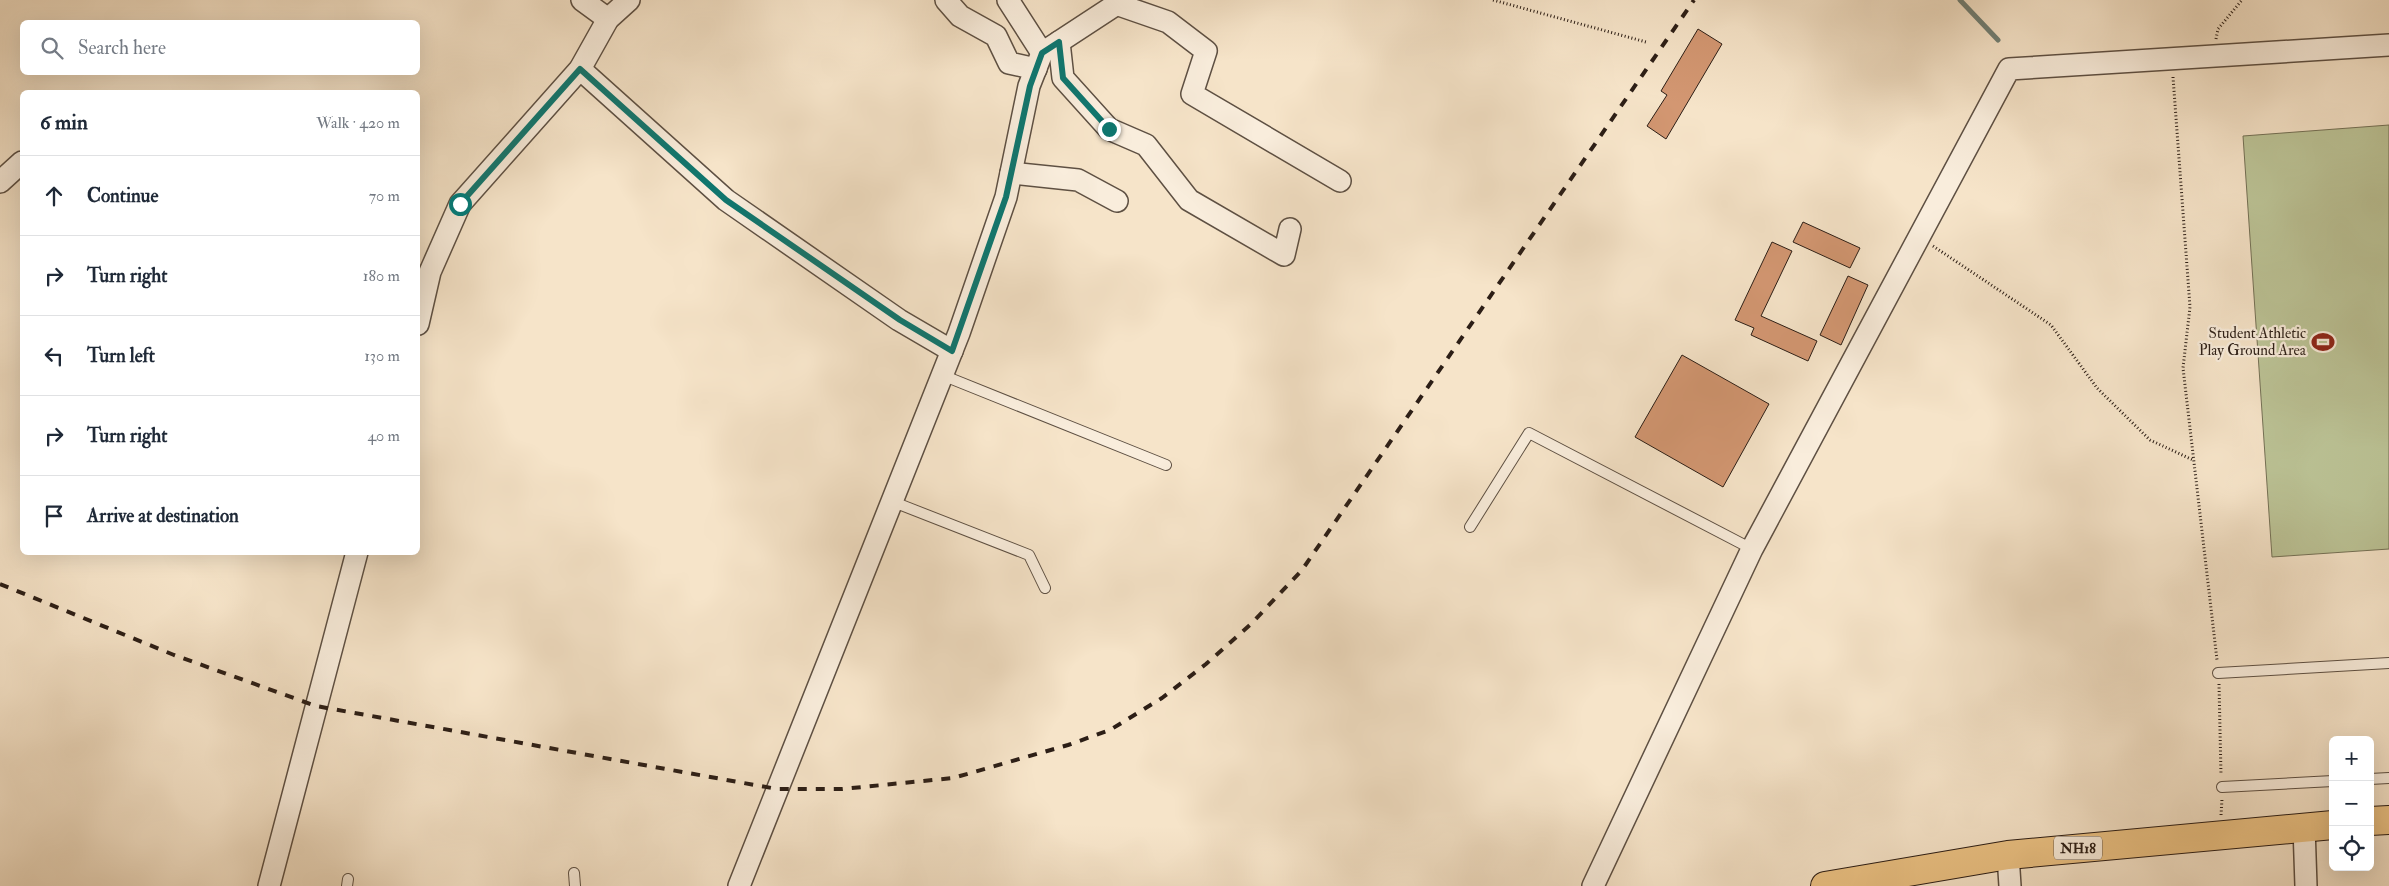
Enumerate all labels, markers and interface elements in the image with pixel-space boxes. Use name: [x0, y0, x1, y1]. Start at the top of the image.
search box: [20, 20, 420, 75]
icon: search: [38, 34, 66, 62]
text: Search here: [78, 36, 166, 60]
text: 6 min: [40, 109, 88, 136]
text: Walk · 420 m: [316, 113, 400, 133]
route end: [1098, 118, 1121, 141]
icon: ahead: [40, 182, 68, 210]
text: Continue: [87, 184, 158, 208]
text: 70 m: [369, 186, 400, 206]
route start: [449, 193, 472, 216]
icon: right: [40, 262, 68, 290]
text: Turn right: [87, 264, 167, 288]
text: 180 m: [363, 266, 400, 286]
place label: Student Athletic Play Ground Area: [2199, 324, 2307, 360]
sports icon: Student Athletic Play Ground Area: [2310, 329, 2336, 355]
icon: left: [40, 342, 68, 370]
text: Turn left: [87, 344, 155, 368]
text: 130 m: [364, 346, 400, 366]
icon: right: [40, 422, 68, 450]
text: Turn right: [87, 424, 167, 448]
text: 40 m: [367, 426, 400, 446]
icon: arrive: [40, 502, 68, 530]
text: Arrive at destination: [87, 504, 239, 528]
map controls: [2329, 736, 2374, 871]
button: +: [2329, 736, 2374, 781]
button: −: [2329, 781, 2374, 826]
button: locate: [2329, 826, 2374, 871]
road number: NH18: [2054, 836, 2102, 860]

